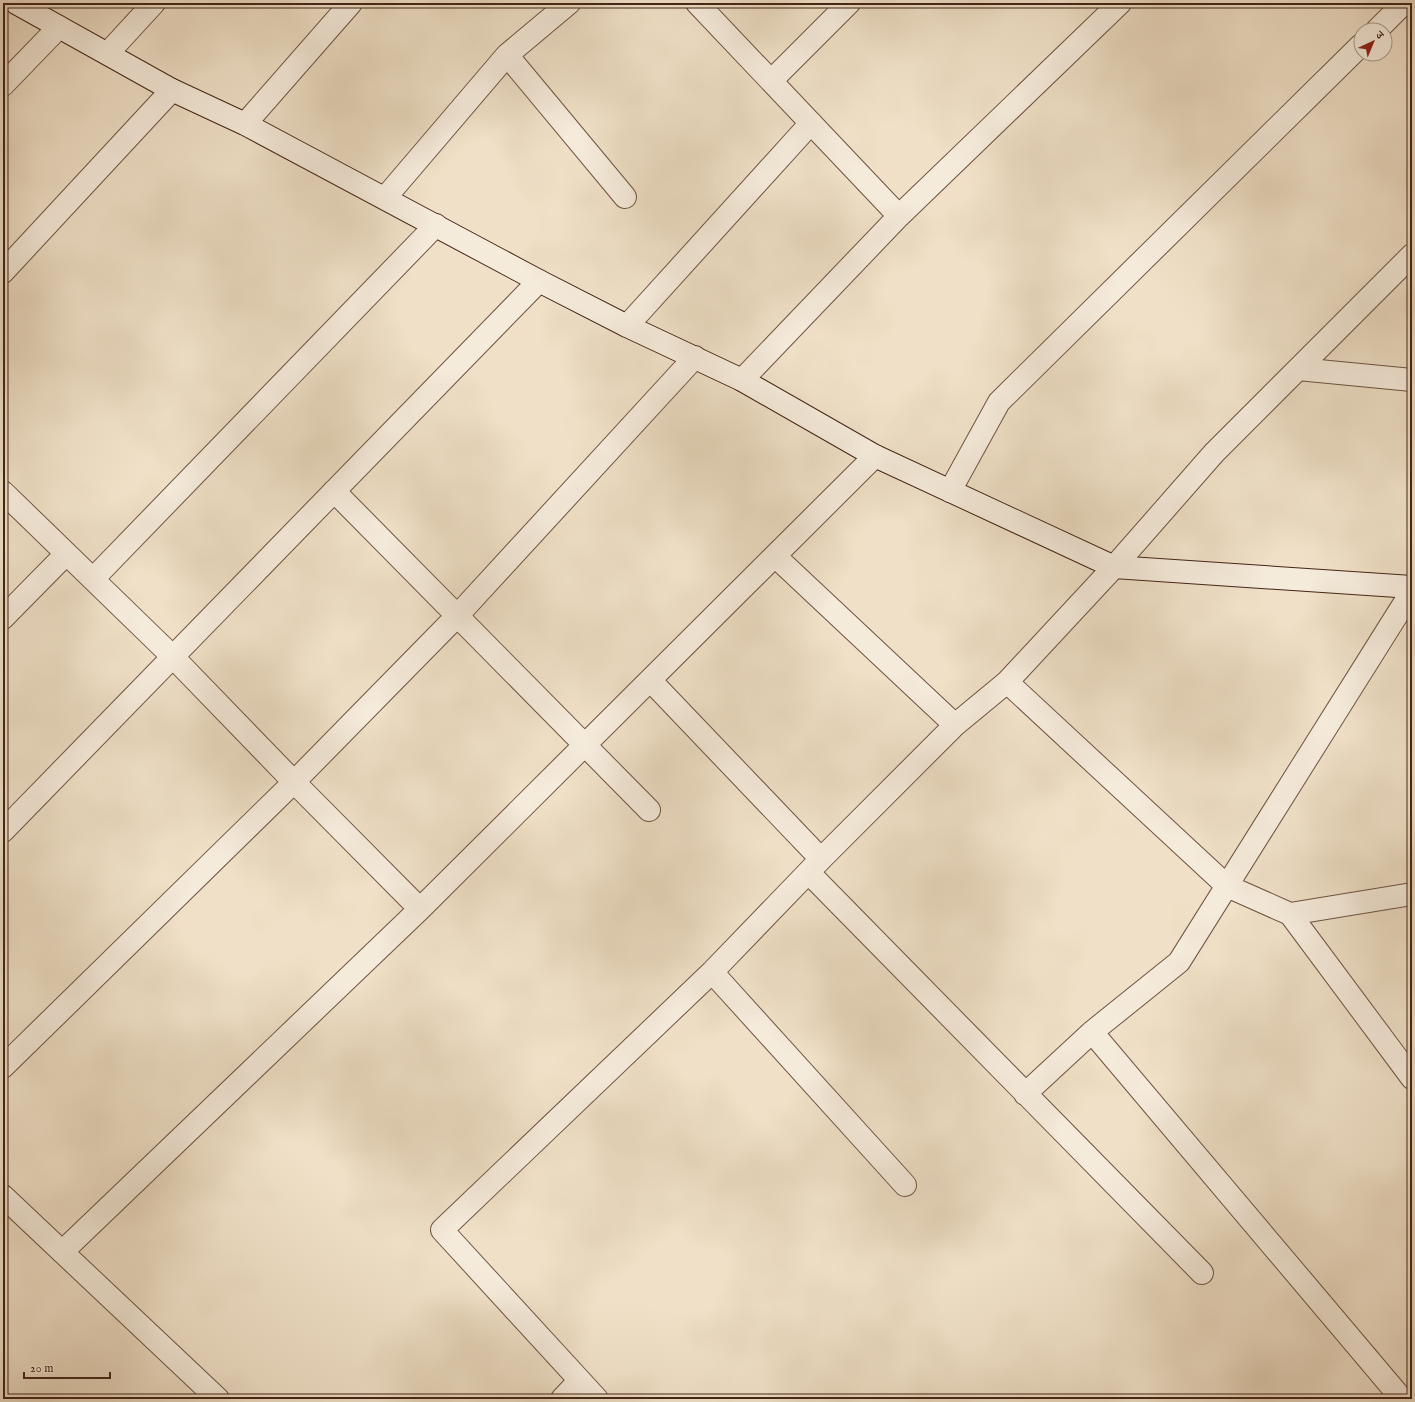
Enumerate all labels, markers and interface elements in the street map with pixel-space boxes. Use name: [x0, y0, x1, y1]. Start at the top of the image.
north arrow: [1353, 22, 1393, 62]
text: उ: [1372, 28, 1387, 43]
scale bar: [24, 1354, 110, 1380]
text: 20 m: [30, 1361, 53, 1376]

